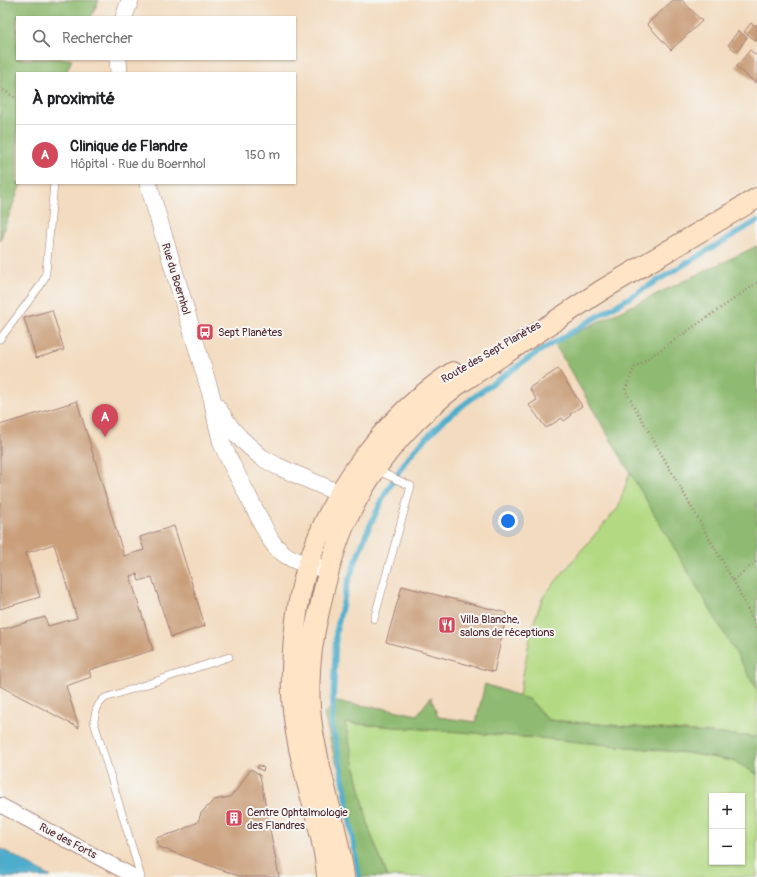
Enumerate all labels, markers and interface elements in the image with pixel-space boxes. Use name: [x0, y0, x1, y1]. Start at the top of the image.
search box: [16, 16, 296, 60]
icon: search: [30, 27, 52, 49]
text: Rechercher: [62, 29, 133, 48]
text: À proximité: [32, 88, 115, 109]
text: Clinique de Flandre: [70, 137, 187, 156]
text: A: [41, 147, 49, 163]
text: 150 m: [245, 147, 280, 163]
text: Hôpital · Rue du Boernhol: [70, 156, 206, 172]
street label: Rue du Boernhol: [159, 242, 193, 316]
street label: Route des Sept Planètes: [439, 318, 543, 386]
bus stop icon: Sept Planètes: [195, 322, 215, 342]
place label: Sept Planètes: [218, 326, 282, 339]
pin: A: [92, 404, 118, 437]
your location: [498, 511, 518, 531]
place label: Villa Blanche, salons de réceptions: [460, 613, 554, 639]
restaurant icon: Villa Blanche, salons de réceptions: [437, 615, 457, 635]
map controls: [709, 793, 745, 865]
button: +: [709, 793, 745, 829]
place label: Centre Ophtalmologie des Flandres: [247, 806, 348, 832]
building icon: Centre Ophtalmologie des Flandres: [224, 808, 244, 828]
street label: Rue des Forts: [37, 820, 99, 862]
button: −: [709, 829, 745, 865]

